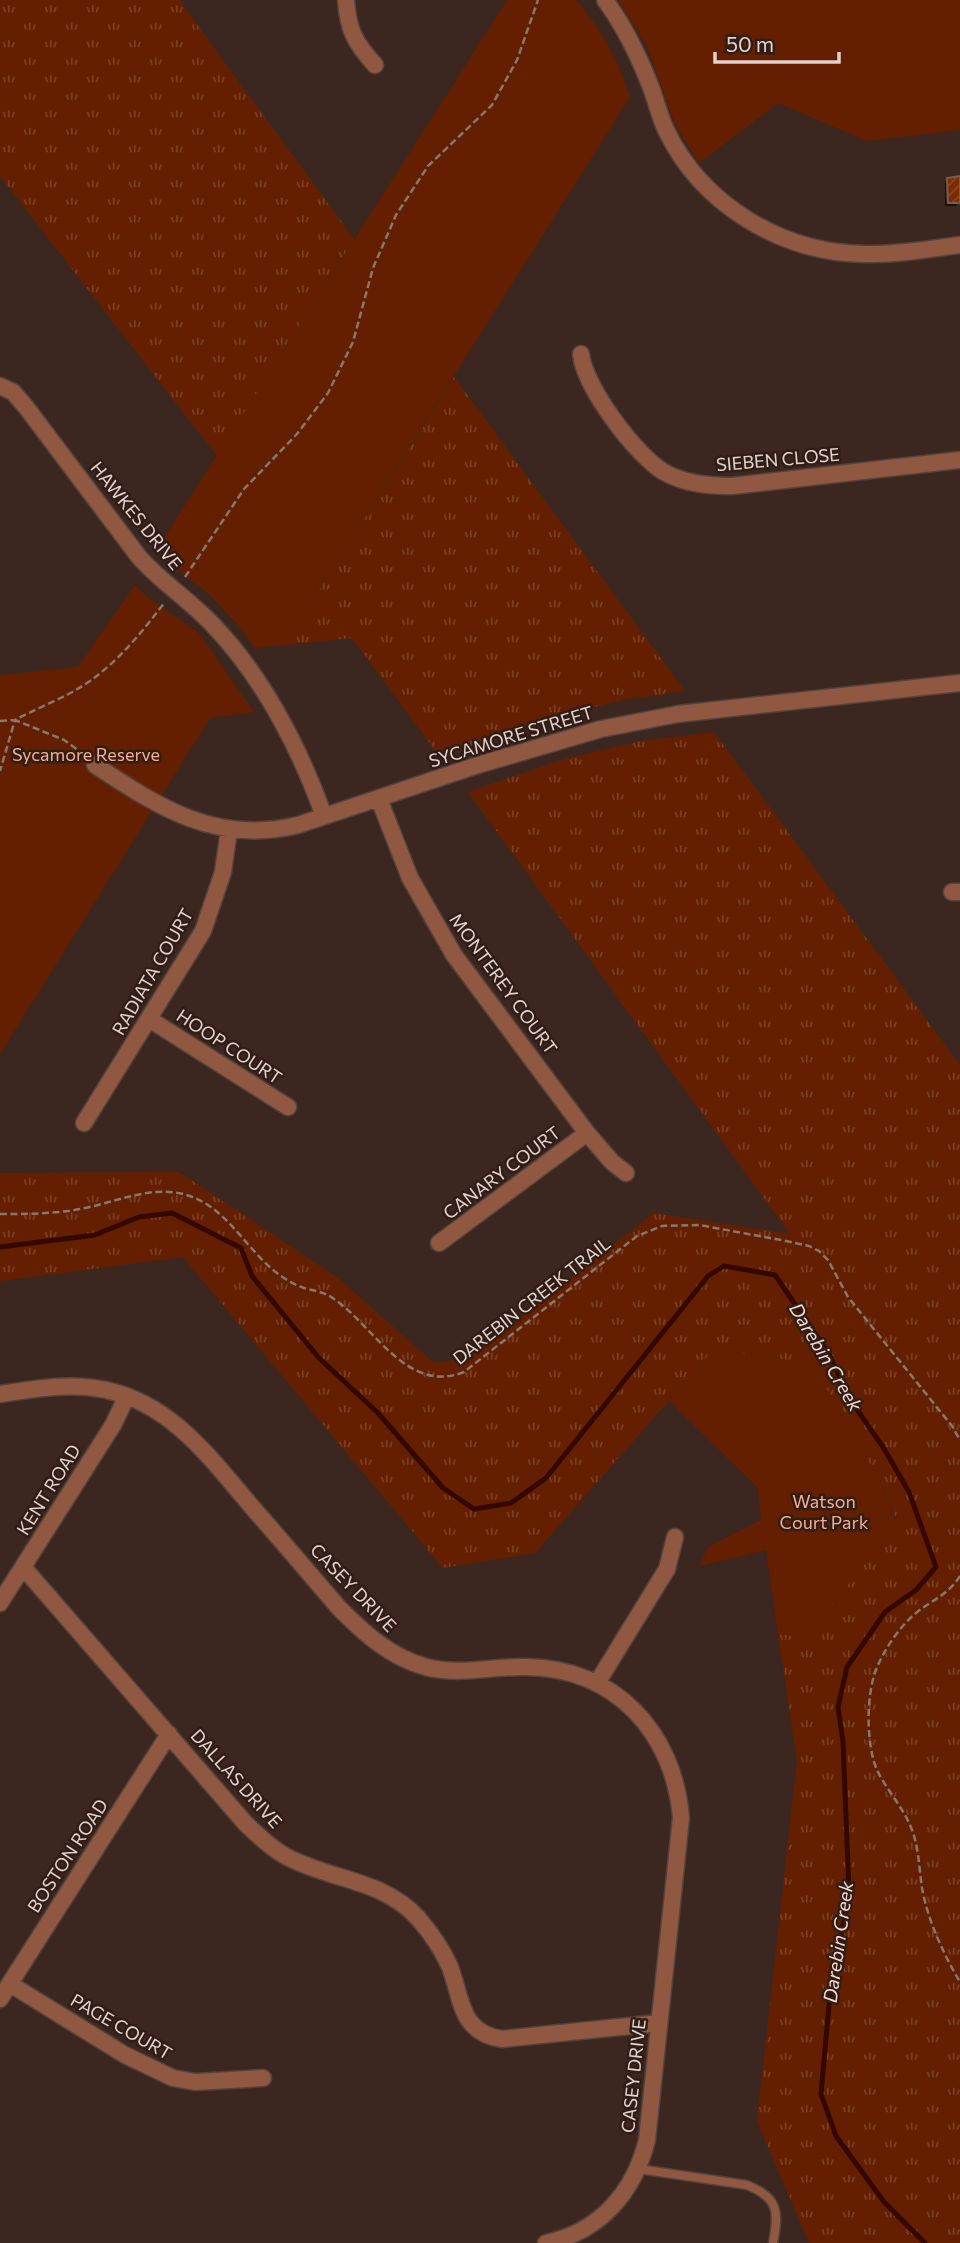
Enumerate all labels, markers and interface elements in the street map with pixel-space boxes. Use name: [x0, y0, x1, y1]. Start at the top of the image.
scale bar: [715, 21, 839, 65]
text: 50 m: [726, 31, 774, 56]
street label: SIEBEN CLOSE: [715, 443, 841, 475]
street label: HAWKES DRIVE: [86, 457, 187, 574]
street label: SYCAMORE STREET: [426, 701, 595, 771]
park label: Sycamore Reserve: [12, 743, 160, 765]
street label: RADIATA COURT: [107, 904, 197, 1039]
street label: MONTEREY COURT: [445, 909, 562, 1058]
street label: HOOP COURT: [173, 1004, 286, 1088]
street label: CANARY COURT: [438, 1121, 564, 1223]
street label: DAREBIN CREEK TRAIL: [448, 1232, 615, 1369]
water label: Darebin Creek: [785, 1298, 868, 1416]
street label: KENT ROAD: [12, 1440, 85, 1539]
park label: Watson Court Park: [780, 1490, 869, 1533]
street label: CASEY DRIVE: [306, 1538, 401, 1636]
street label: DALLAS DRIVE: [187, 1724, 287, 1832]
street label: BOSTON ROAD: [22, 1795, 112, 1916]
water label: Darebin Creek: [818, 1879, 858, 2004]
street label: PAGE COURT: [67, 1988, 176, 2064]
street label: CASEY DRIVE: [616, 2018, 650, 2134]

